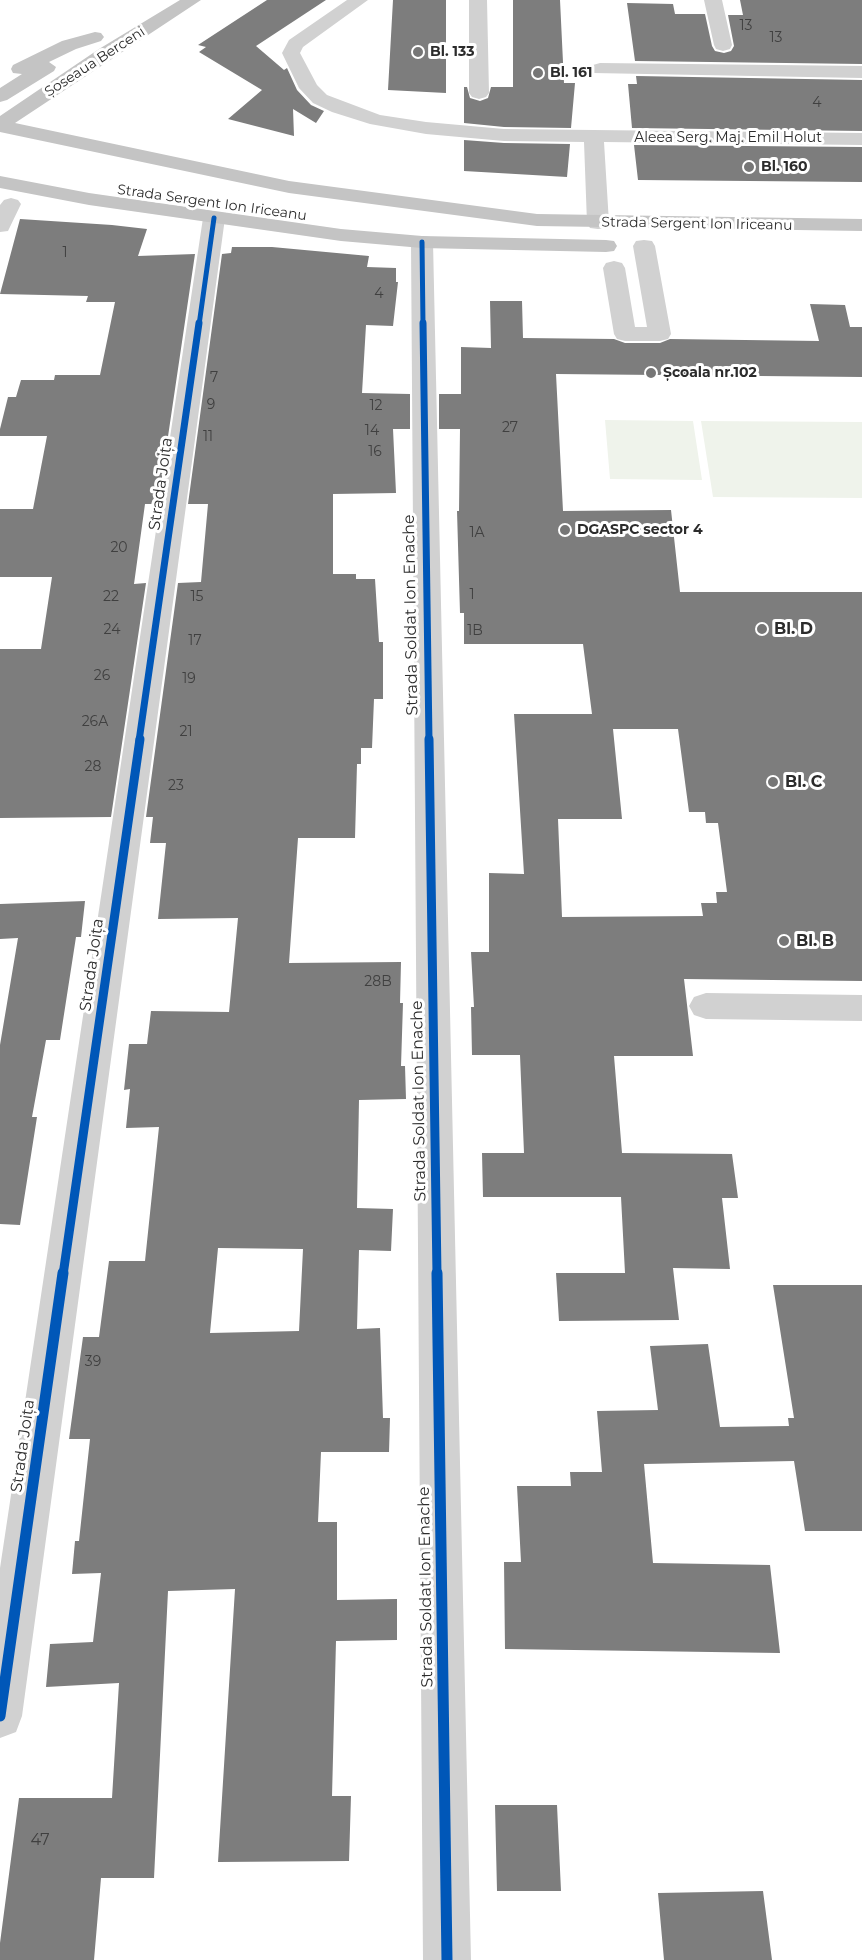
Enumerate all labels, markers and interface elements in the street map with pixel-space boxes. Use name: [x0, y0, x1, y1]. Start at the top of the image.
house number: 13: [740, 18, 752, 34]
street label: Șoseaua Berceni: [42, 23, 148, 101]
house number: 13: [770, 30, 782, 46]
place label: Bl. 133: [430, 44, 475, 60]
marker: Bl. 133: [411, 45, 425, 59]
place label: Bl. 161: [550, 65, 592, 81]
marker: Bl. 161: [531, 66, 545, 80]
house number: 4: [812, 95, 822, 111]
street label: Aleea Serg. Maj. Emil Holut: [634, 130, 822, 146]
place label: Bl. 160: [761, 159, 807, 175]
marker: Bl. 160: [742, 160, 756, 174]
street label: Strada Sergent Ion Iriceanu: [116, 181, 308, 225]
street label: Strada Sergent Ion Iriceanu: [601, 214, 793, 234]
house number: 1: [62, 245, 68, 261]
house number: 4: [374, 286, 384, 302]
place label: Școala nr.102: [663, 365, 757, 381]
marker: Școala nr.102: [644, 366, 658, 380]
house number: 7: [210, 370, 218, 386]
house number: 9: [207, 397, 215, 413]
house number: 12: [369, 398, 383, 414]
house number: 27: [502, 420, 518, 436]
house number: 14: [365, 423, 379, 439]
house number: 11: [203, 429, 213, 445]
street label: Strada Joița: [145, 436, 177, 532]
house number: 16: [368, 444, 382, 460]
street label: Strada Soldat Ion Enache: [400, 514, 422, 716]
place label: DGASPC sector 4: [577, 522, 703, 538]
marker: DGASPC sector 4: [558, 523, 572, 537]
house number: 1A: [469, 525, 485, 541]
house number: 20: [110, 540, 128, 556]
house number: 1: [469, 587, 475, 603]
house number: 22: [103, 589, 119, 605]
house number: 15: [191, 589, 203, 605]
place label: Bl. D: [774, 619, 813, 639]
house number: 24: [104, 622, 120, 638]
marker: Bl. D: [755, 622, 769, 636]
house number: 1B: [467, 623, 483, 639]
house number: 17: [188, 633, 202, 649]
house number: 26: [94, 668, 110, 684]
house number: 19: [182, 671, 196, 687]
house number: 26A: [82, 714, 108, 730]
house number: 21: [179, 724, 193, 740]
house number: 28: [85, 759, 101, 775]
place label: Bl. C: [785, 772, 822, 792]
marker: Bl. C: [766, 775, 780, 789]
house number: 23: [168, 778, 184, 794]
street label: Strada Joița: [76, 917, 108, 1013]
place label: Bl. B: [796, 931, 834, 951]
marker: Bl. B: [777, 934, 791, 948]
house number: 28B: [364, 974, 392, 990]
street label: Strada Soldat Ion Enache: [408, 1000, 430, 1202]
house number: 39: [85, 1354, 101, 1370]
street label: Strada Joița: [7, 1398, 39, 1494]
street label: Strada Soldat Ion Enache: [415, 1486, 437, 1688]
house number: 47: [30, 1830, 50, 1850]

